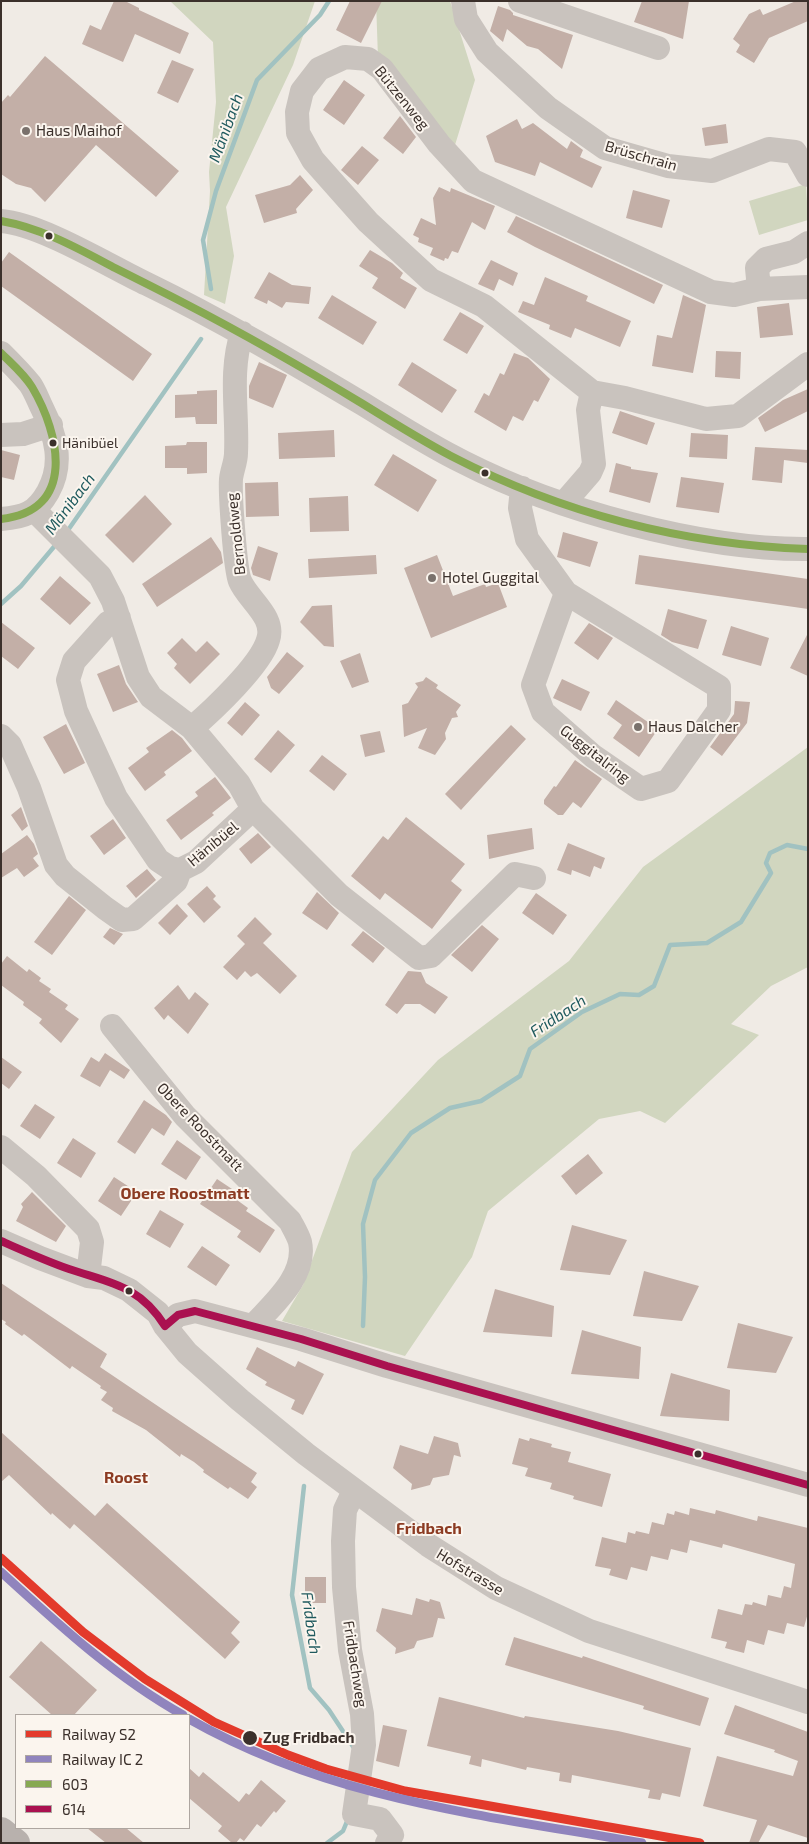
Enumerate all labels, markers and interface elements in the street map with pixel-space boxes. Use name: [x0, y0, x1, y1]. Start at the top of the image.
street label: Bützenweg: [371, 63, 433, 133]
water label: Mänibach: [205, 91, 247, 165]
place label: Haus Maihof: [36, 122, 122, 140]
marker: Haus Maihof: [20, 125, 32, 137]
street label: Brüschrain: [603, 137, 679, 175]
unlabelled marker: [44, 231, 54, 241]
place label: Hänibüel: [62, 435, 118, 451]
marker: Hänibüel: [48, 438, 58, 448]
unlabelled marker: [480, 468, 490, 478]
water label: Mänibach: [41, 470, 99, 538]
street label: Bernoldweg: [223, 492, 249, 576]
place label: Hotel Guggital: [442, 569, 539, 587]
marker: Hotel Guggital: [426, 572, 438, 584]
place label: Haus Dalcher: [648, 718, 739, 736]
street label: Guggitalring: [557, 721, 633, 787]
marker: Haus Dalcher: [632, 721, 644, 733]
street label: Hänibüel: [184, 818, 242, 870]
water label: Fridbach: [526, 991, 590, 1041]
street label: Obere Roostmatt: [153, 1079, 247, 1175]
district label: Obere Roostmatt: [120, 1184, 250, 1204]
unlabelled marker: [124, 1286, 134, 1296]
unlabelled marker: [693, 1449, 703, 1459]
district label: Roost: [104, 1468, 148, 1488]
district label: Fridbach: [396, 1519, 462, 1539]
street label: Hofstrasse: [433, 1545, 507, 1599]
water label: Fridbach: [297, 1590, 325, 1656]
street label: Fridbachweg: [339, 1619, 371, 1709]
legend: [15, 1714, 190, 1829]
text: Railway S2: [62, 1725, 136, 1743]
marker: Zug Fridbach: [241, 1729, 259, 1747]
place label: Zug Fridbach: [263, 1729, 354, 1747]
text: Railway IC 2: [62, 1750, 143, 1768]
text: 603: [62, 1775, 88, 1793]
text: 614: [62, 1800, 86, 1818]

